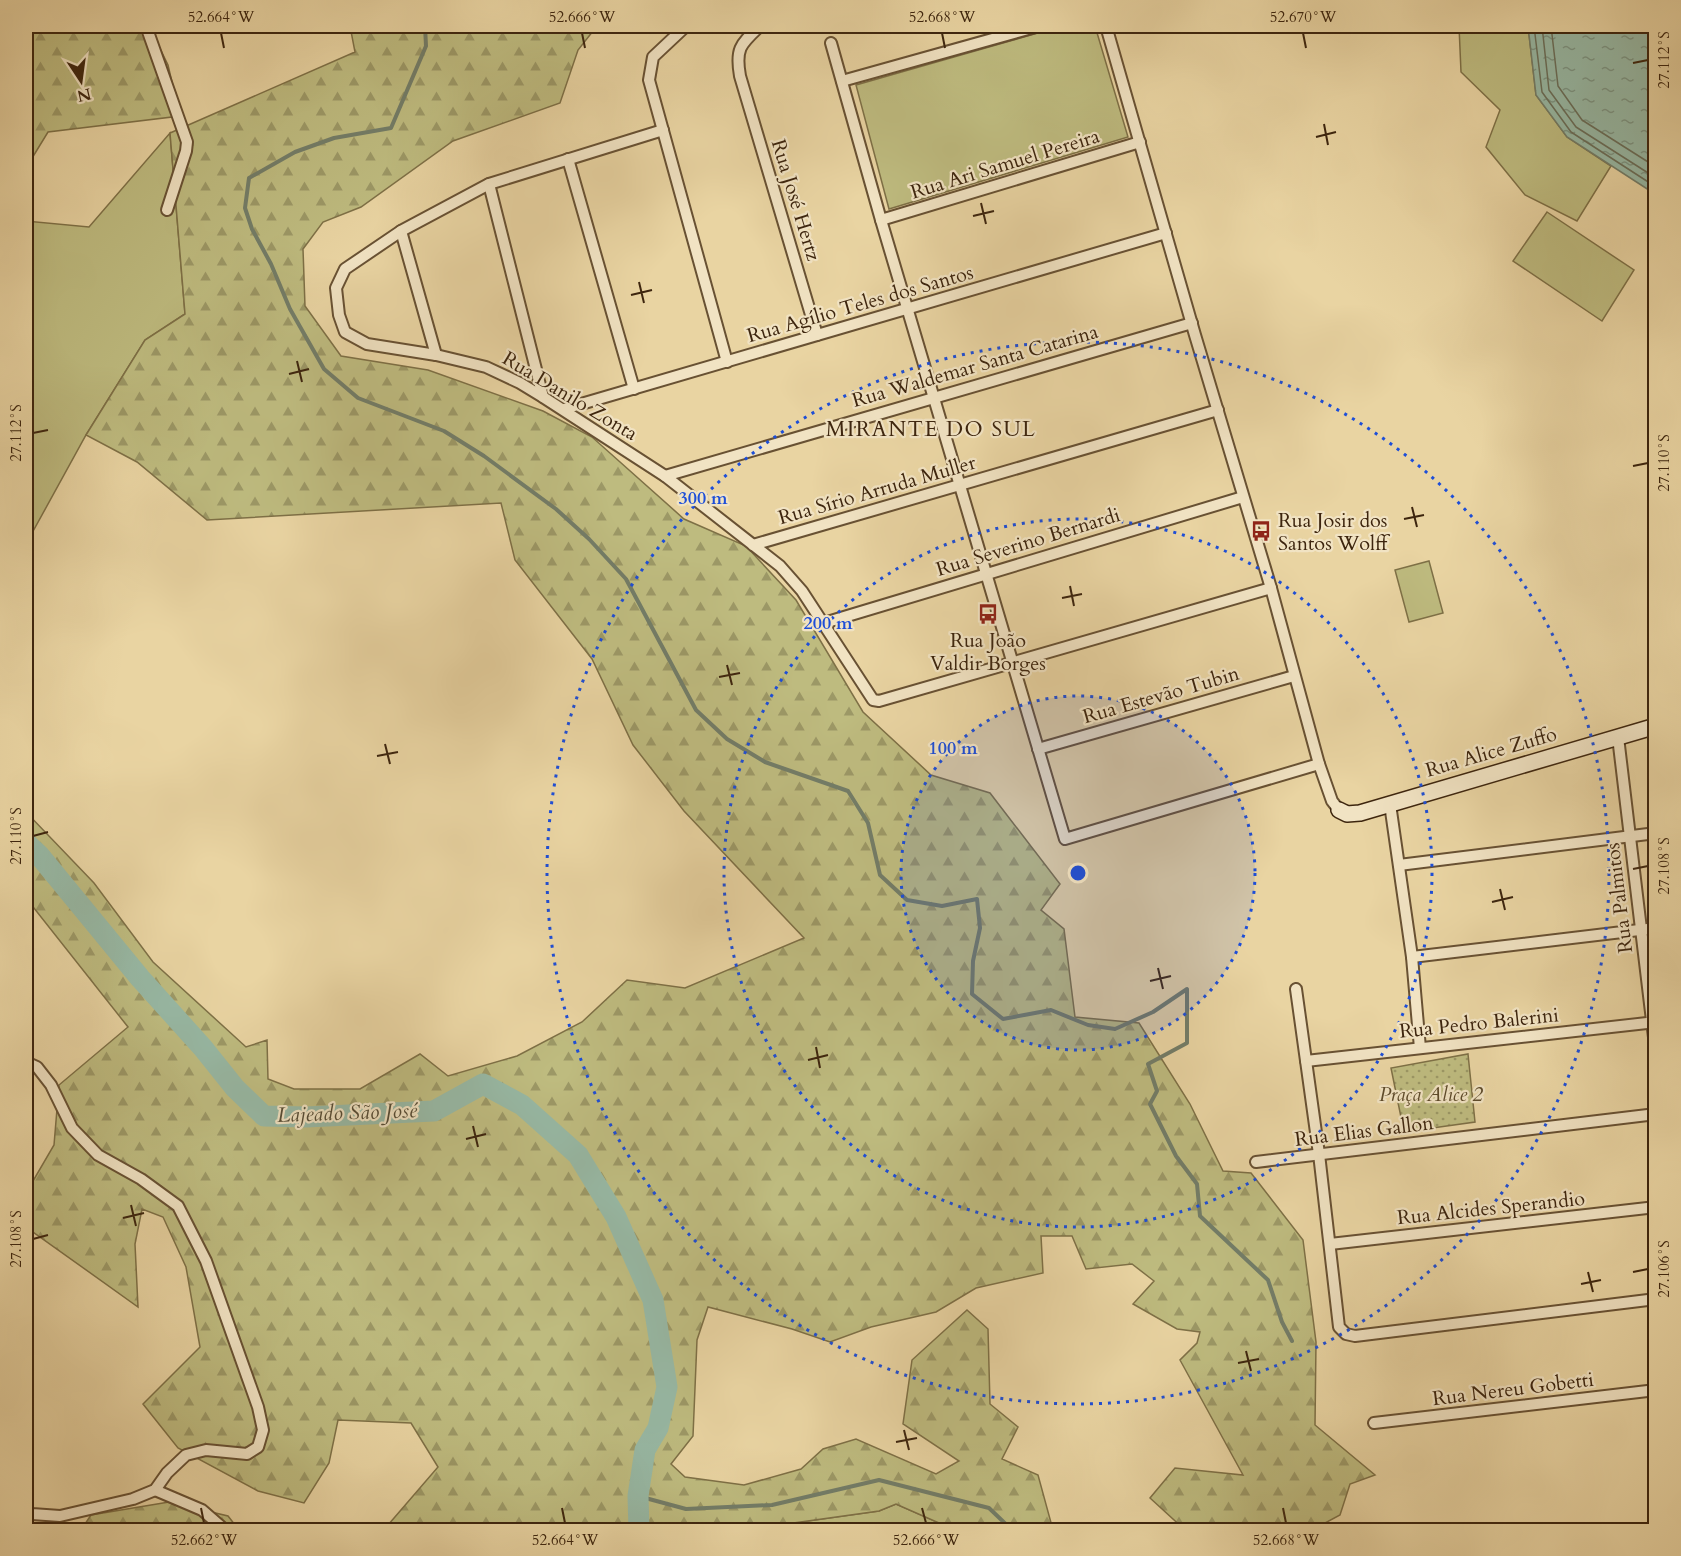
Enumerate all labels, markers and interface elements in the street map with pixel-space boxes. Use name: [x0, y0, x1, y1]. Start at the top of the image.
text: 52.664°W: [188, 7, 255, 27]
text: 52.666°W: [549, 7, 616, 27]
text: 52.668°W: [909, 7, 976, 27]
text: 52.670°W: [1270, 7, 1337, 27]
text: 27.112°S: [1654, 31, 1674, 89]
north arrow: [51, 51, 111, 111]
text: N: [75, 82, 93, 107]
street label: Rua Ari Samuel Pereira: [907, 122, 1103, 206]
street label: Rua José Hertz: [765, 136, 827, 264]
street label: Rua Agílio Teles dos Santos: [744, 259, 976, 349]
street label: Rua Waldemar Santa Catarina: [849, 318, 1102, 414]
street label: Rua Danilo Zonta: [497, 345, 643, 447]
text: 27.112°S: [6, 404, 26, 462]
district label: MIRANTE DO SUL: [826, 415, 1036, 444]
text: 27.110°S: [1654, 434, 1674, 492]
street label: Rua Sírio Arruda Muller: [775, 449, 980, 531]
text: 300 m: [678, 486, 728, 511]
street label: Rua Severino Bernardi: [933, 501, 1124, 583]
place label: Rua Josir dos Santos Wolff: [1278, 507, 1390, 557]
bus stop icon: Rua Josir dos Santos Wolff: [1249, 519, 1273, 543]
bus stop icon: Rua João Valdir Borges: [976, 602, 1000, 626]
text: 200 m: [803, 611, 853, 636]
place label: Rua João Valdir Borges: [930, 627, 1046, 677]
street label: Rua Estevão Tubin: [1080, 660, 1243, 730]
street label: Rua Alice Zuffo: [1422, 720, 1560, 784]
text: 100 m: [928, 736, 978, 761]
text: 27.110°S: [6, 807, 26, 865]
text: 27.108°S: [1654, 837, 1674, 895]
street label: Rua Palmitos: [1599, 841, 1639, 955]
centre of rings: [1068, 863, 1088, 883]
street label: Rua Pedro Balerini: [1398, 1001, 1560, 1045]
park label: Praça Alice 2: [1379, 1081, 1484, 1108]
water label: Lajeado São José: [276, 1096, 419, 1130]
street label: Rua Elias Gallon: [1293, 1109, 1435, 1153]
street label: Rua Alcides Sperandio: [1396, 1185, 1586, 1231]
text: 27.108°S: [6, 1210, 26, 1268]
text: 27.106°S: [1654, 1240, 1674, 1298]
street label: Rua Nereu Gobetti: [1431, 1366, 1596, 1412]
text: 52.662°W: [171, 1530, 238, 1550]
text: 52.664°W: [532, 1530, 599, 1550]
text: 52.666°W: [893, 1530, 960, 1550]
text: 52.668°W: [1253, 1530, 1320, 1550]

